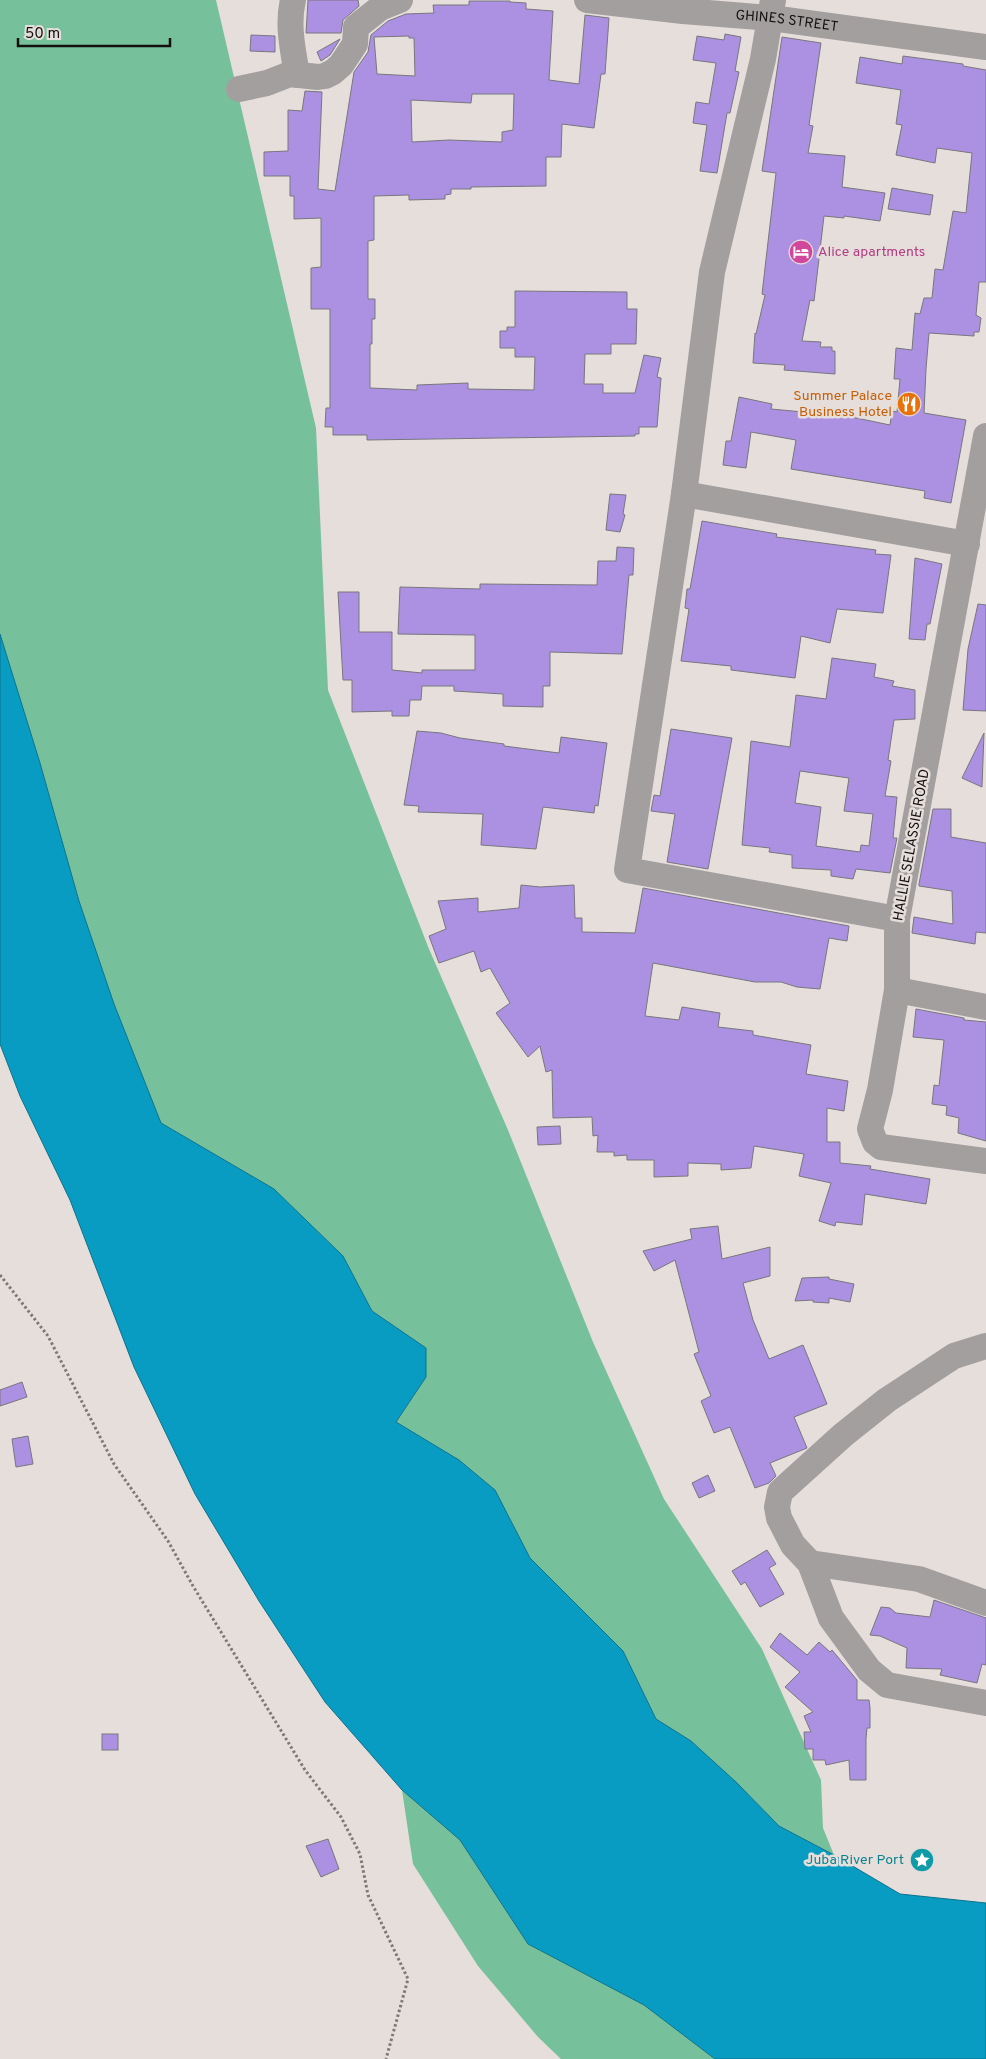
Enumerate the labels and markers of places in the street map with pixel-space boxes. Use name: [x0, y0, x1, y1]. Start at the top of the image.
hotel icon: Alice apartments: [788, 239, 814, 265]
place label: Alice apartments: [818, 244, 925, 261]
place label: Summer Palace Business Hotel: [793, 388, 892, 421]
restaurant icon: Summer Palace Business Hotel: [896, 391, 922, 417]
place icon: Juba River Port: [909, 1847, 935, 1873]
place label: Juba River Port: [806, 1852, 904, 1869]

